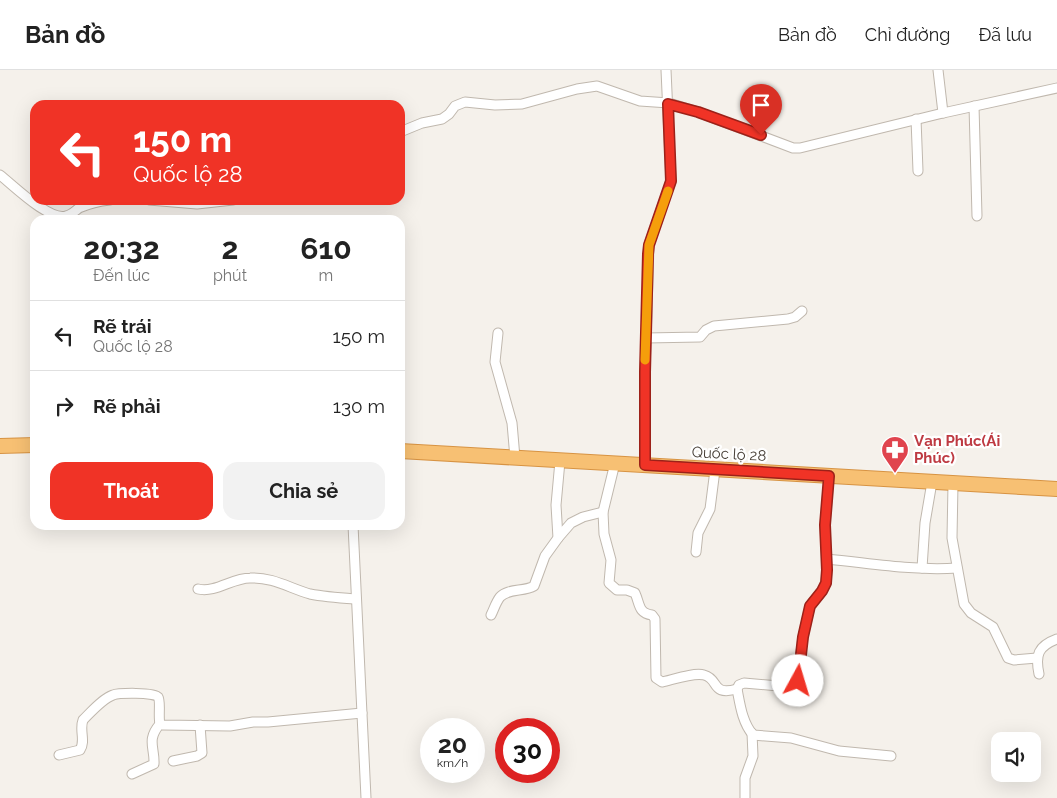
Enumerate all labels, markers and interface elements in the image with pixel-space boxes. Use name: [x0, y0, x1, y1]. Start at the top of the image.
text: Bản đồ: [25, 20, 105, 49]
text: Bản đồ: [778, 24, 837, 45]
text: Chỉ đường: [865, 24, 950, 45]
text: Đã lưu: [978, 24, 1032, 45]
pin: [740, 84, 782, 135]
icon: arrive: [747, 91, 775, 119]
text: 150 m: [133, 119, 232, 160]
icon: left: [50, 120, 115, 185]
text: Quốc lộ 28: [133, 161, 243, 187]
text: 20:32: [83, 231, 160, 266]
text: 2: [222, 231, 238, 266]
text: 610: [300, 231, 352, 266]
text: Đến lúc: [93, 266, 150, 285]
text: phút: [213, 266, 247, 285]
text: m: [319, 266, 333, 285]
text: Rẽ trái: [93, 315, 152, 337]
icon: left: [50, 322, 78, 350]
text: 150 m: [333, 325, 385, 347]
text: Quốc lộ 28: [93, 337, 173, 356]
icon: right: [50, 392, 78, 420]
text: Rẽ phải: [93, 395, 161, 417]
text: 130 m: [333, 395, 385, 417]
place label: Vạn Phúc(Ái Phúc): [914, 432, 1000, 467]
pharmacy icon: Vạn Phúc(Ái Phúc): [880, 435, 910, 474]
street label: Quốc lộ 28: [691, 443, 767, 465]
button: Thoát: [50, 462, 213, 520]
button: Chia sẻ: [223, 462, 385, 520]
position arrow: [771, 654, 823, 706]
speed limit sign: 30: [495, 718, 560, 783]
text: 20: [438, 729, 467, 759]
map controls: [991, 732, 1041, 782]
button: sound: [991, 732, 1041, 782]
text: km/h: [437, 756, 468, 770]

